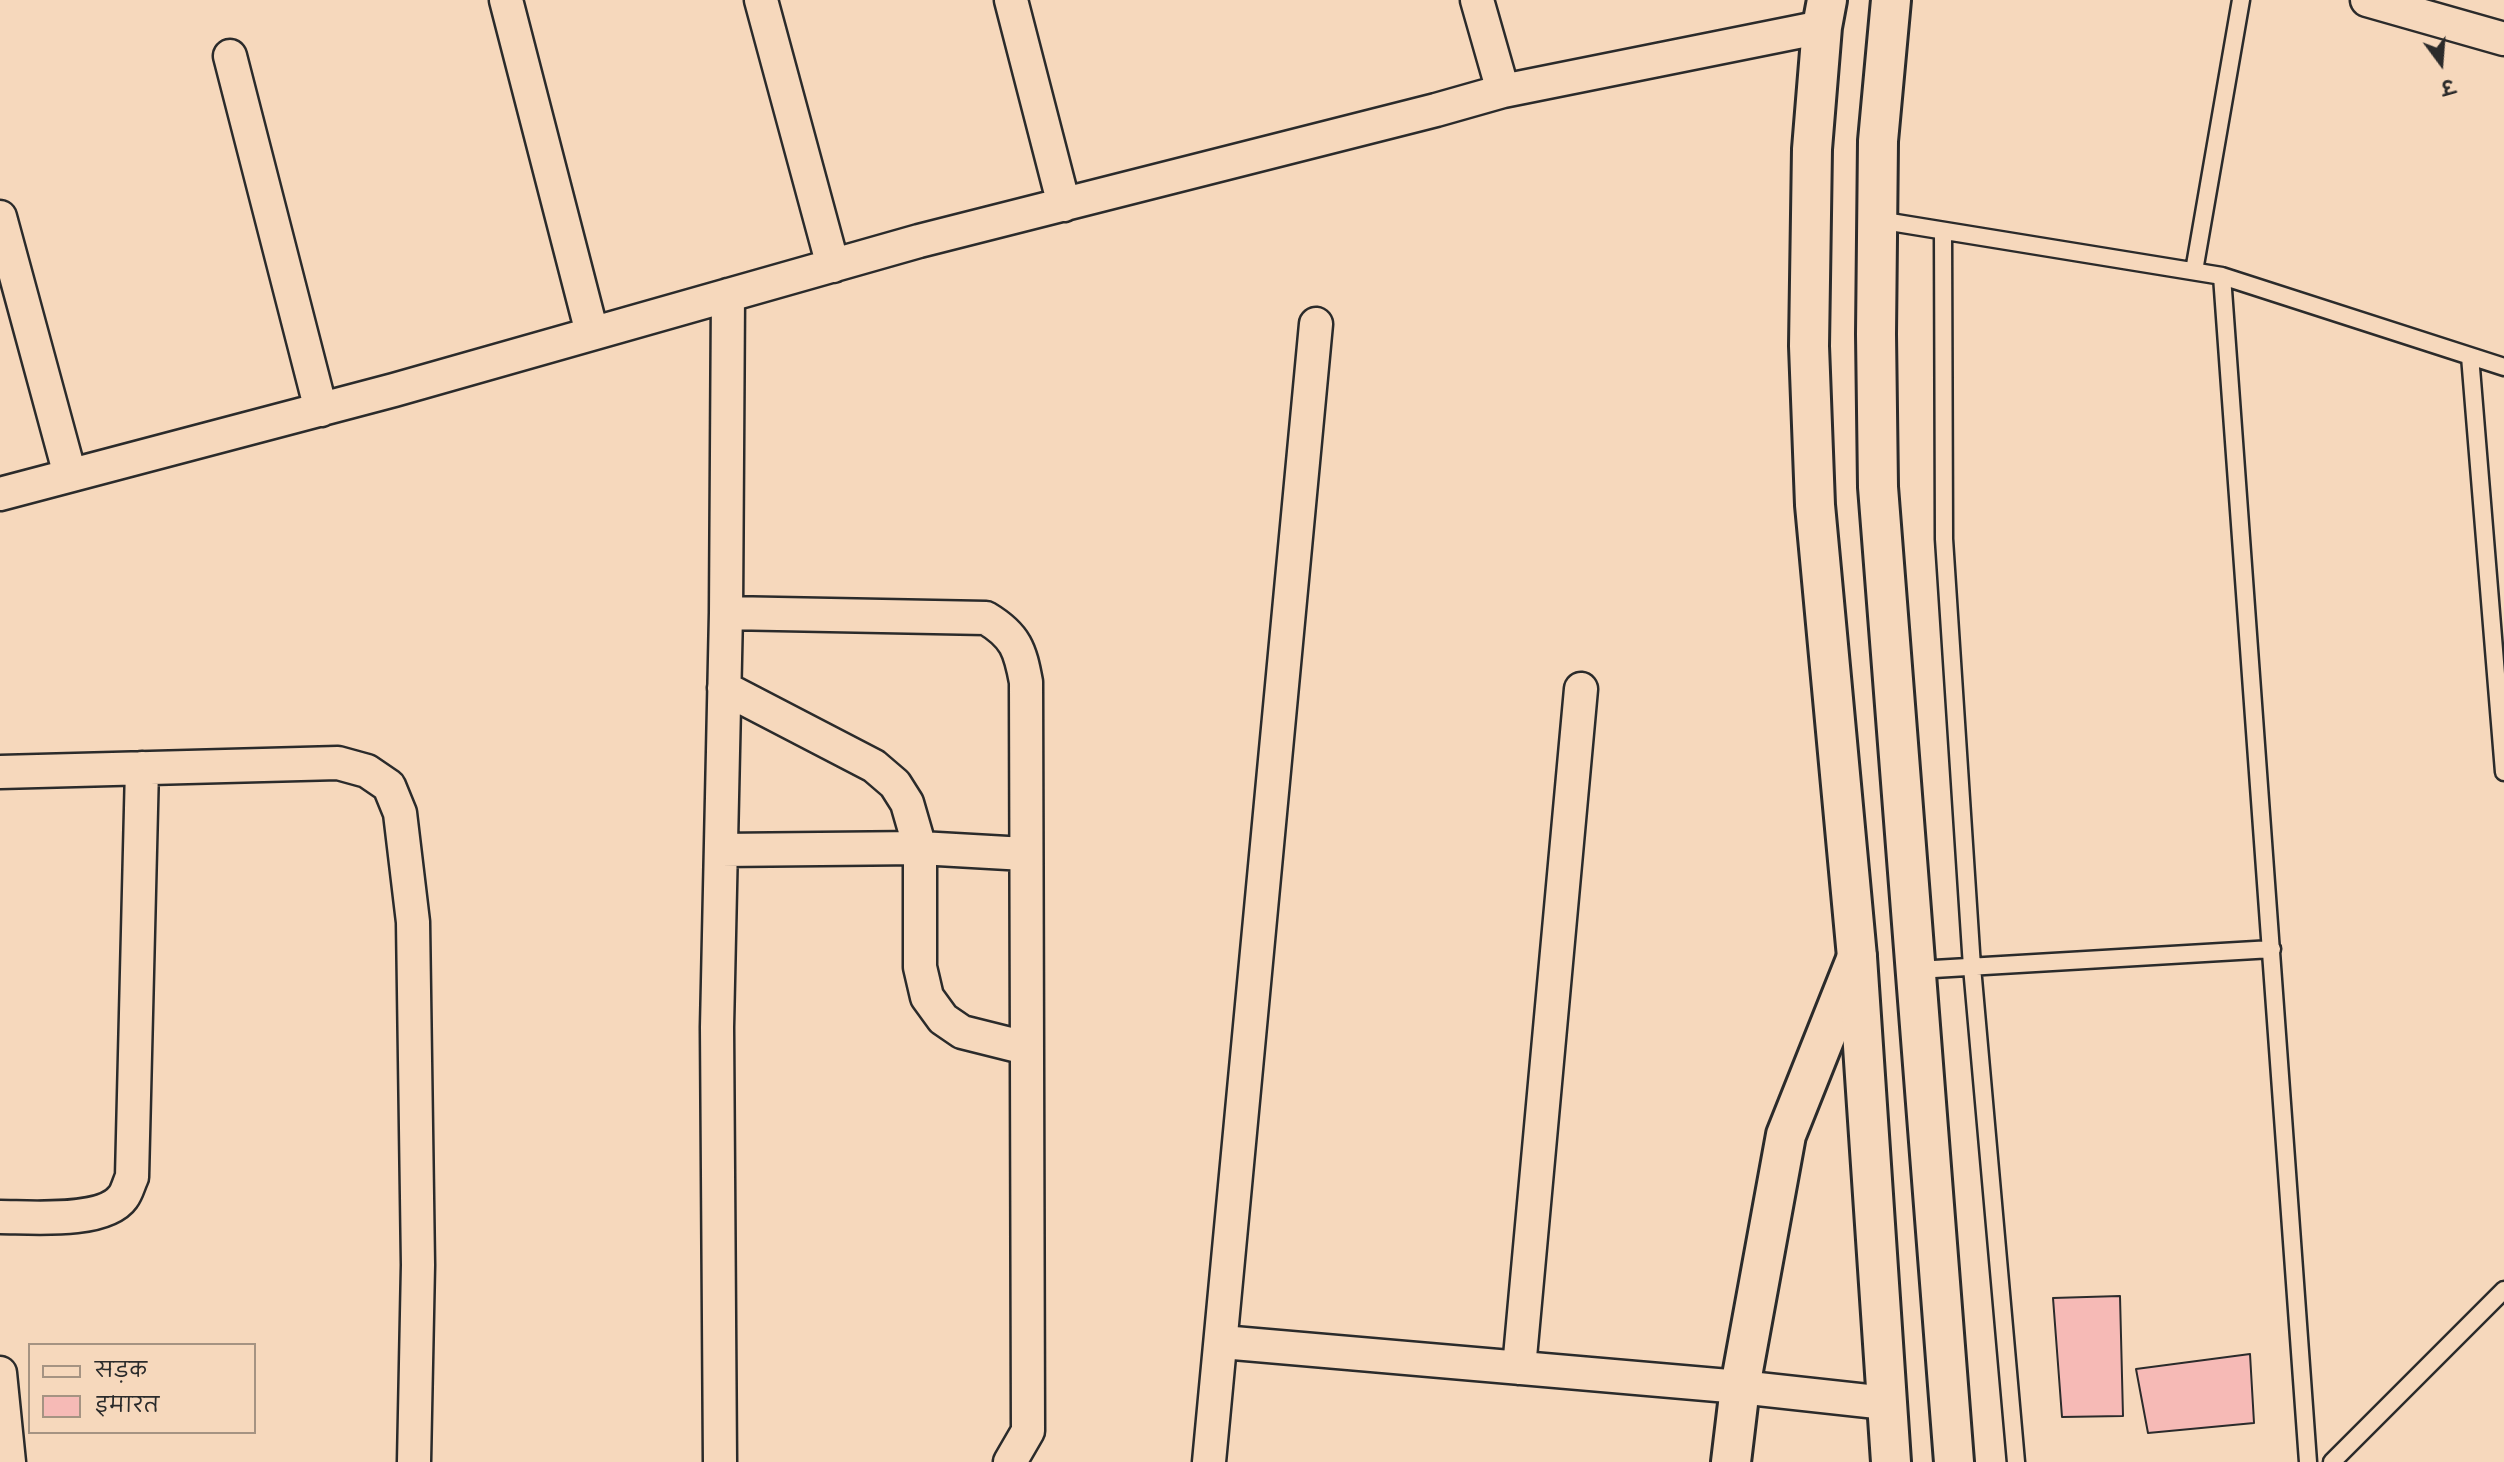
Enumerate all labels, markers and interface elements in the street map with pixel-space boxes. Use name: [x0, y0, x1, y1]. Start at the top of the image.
north arrow: [2406, 28, 2476, 98]
text: उ: [2438, 71, 2456, 96]
legend: [28, 1343, 256, 1434]
text: सड़क: [95, 1361, 147, 1386]
text: इमारत: [95, 1396, 159, 1421]

